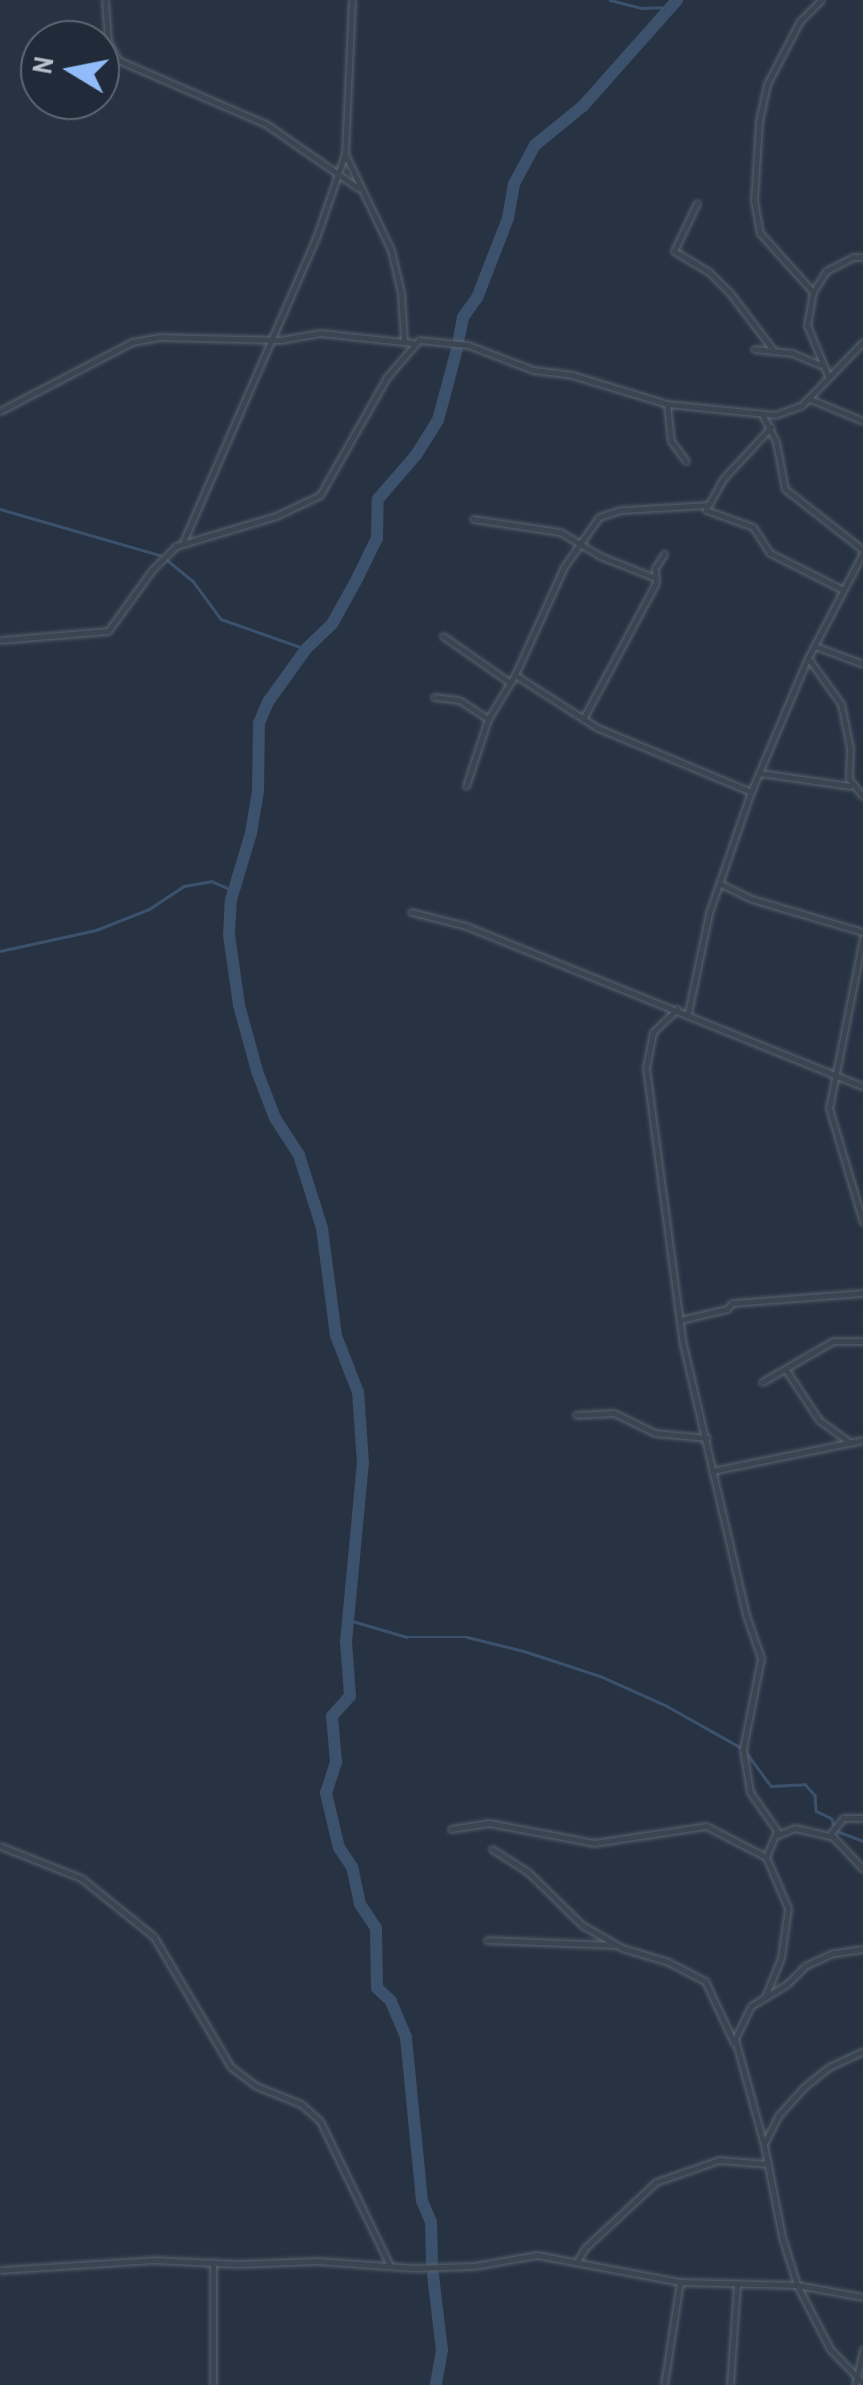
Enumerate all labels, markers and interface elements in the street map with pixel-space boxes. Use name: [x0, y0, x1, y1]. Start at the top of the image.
north arrow: [20, 20, 120, 120]
text: N: [22, 54, 63, 77]

